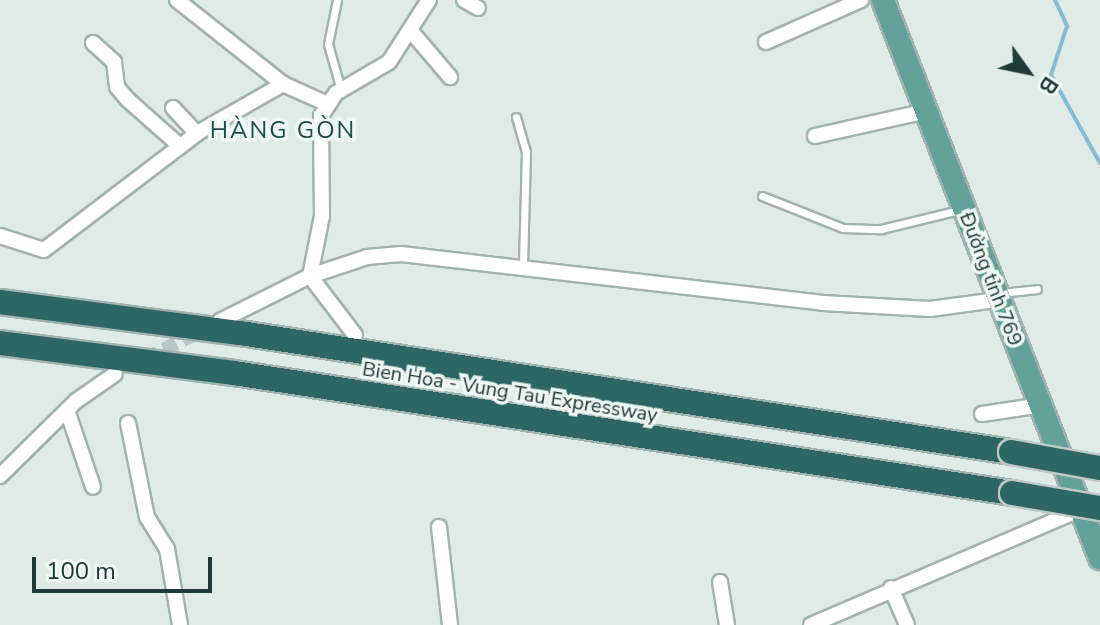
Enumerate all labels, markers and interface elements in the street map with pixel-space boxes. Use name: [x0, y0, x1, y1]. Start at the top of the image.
north arrow: [988, 32, 1068, 112]
text: B: [1031, 71, 1065, 100]
district label: HÀNG GÒN: [210, 117, 356, 145]
street label: Đường tỉnh 769: [955, 209, 1027, 349]
street label: Bien Hoa - Vung Tau Expressway: [361, 357, 659, 427]
scale bar: [36, 541, 216, 591]
text: 100 m: [46, 555, 116, 587]

